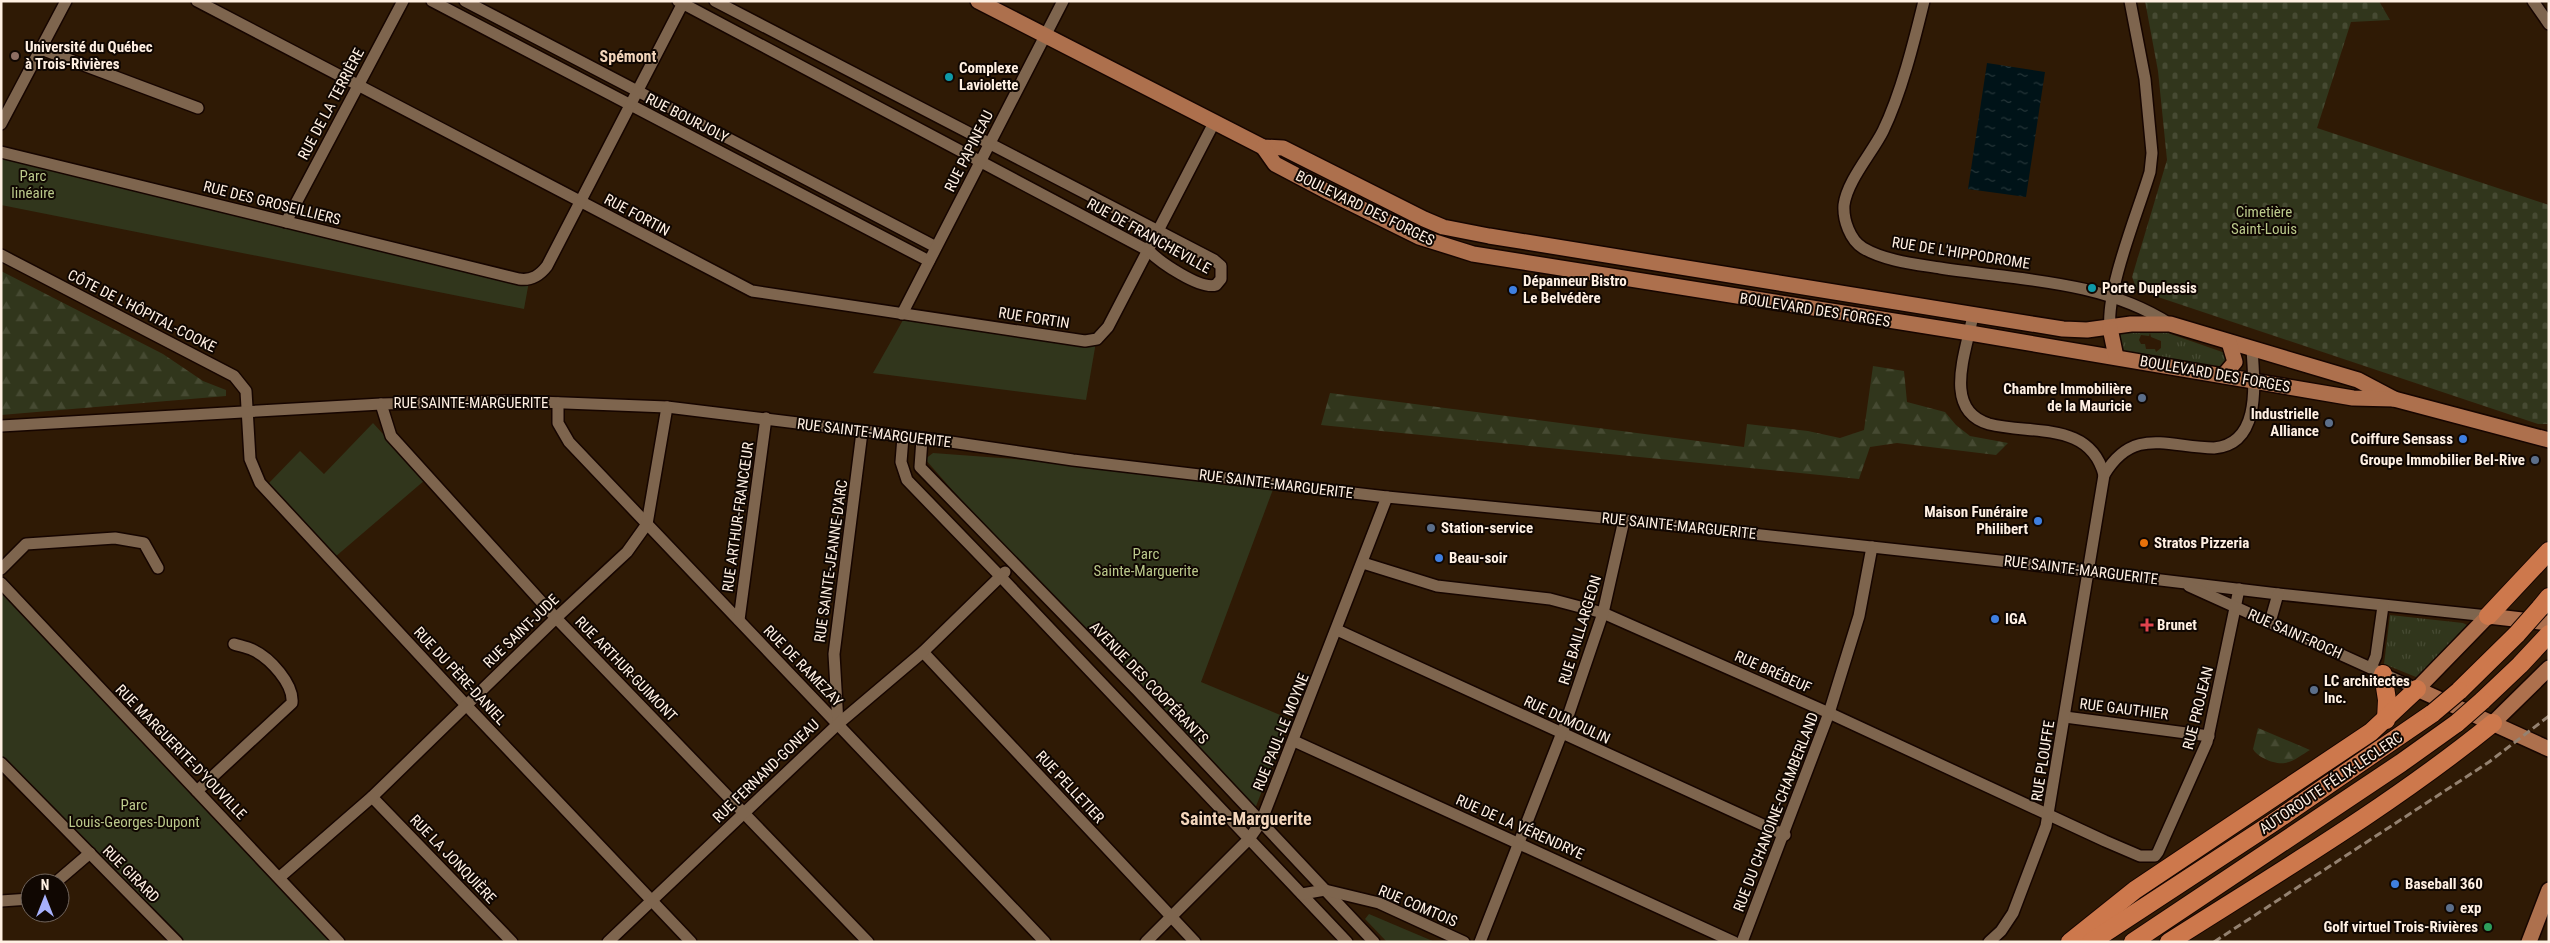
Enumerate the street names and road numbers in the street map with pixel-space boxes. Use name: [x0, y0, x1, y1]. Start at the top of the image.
street label: RUE DE LA TERRIÈRE: [294, 45, 368, 163]
street label: RUE BOURJOLY: [643, 89, 731, 147]
street label: RUE PAPINEAU: [941, 107, 997, 195]
street label: BOULEVARD DES FORGES: [1293, 167, 1438, 250]
street label: RUE DES GROSEILLIERS: [202, 177, 343, 229]
street label: RUE FORTIN: [601, 190, 673, 240]
street label: RUE DE FRANCHEVILLE: [1084, 194, 1214, 278]
street label: RUE DE L'HIPPODROME: [1891, 233, 2031, 273]
street label: CÔTE DE L'HÔPITAL-COOKE: [65, 266, 219, 356]
street label: BOULEVARD DES FORGES: [1738, 289, 1892, 331]
street label: RUE FORTIN: [997, 303, 1071, 333]
street label: BOULEVARD DES FORGES: [2138, 352, 2292, 396]
street label: RUE SAINTE-MARGUERITE: [393, 394, 549, 412]
street label: RUE SAINTE-MARGUERITE: [796, 415, 952, 451]
street label: RUE ARTHUR-FRANCŒUR: [719, 441, 757, 593]
street label: RUE SAINTE-MARGUERITE: [1198, 466, 1354, 502]
street label: RUE SAINTE-JEANNE-D'ARC: [811, 479, 851, 643]
street label: RUE SAINTE-MARGUERITE: [1601, 509, 1757, 543]
street label: RUE SAINTE-MARGUERITE: [2003, 552, 2159, 588]
street label: RUE BAILLARGEON: [1555, 573, 1605, 687]
street label: RUE SAINT-JUDE: [479, 590, 563, 672]
street label: RUE SAINT-ROCH: [2245, 605, 2345, 663]
street label: RUE ARTHUR-GUIMONT: [571, 613, 681, 725]
street label: AVENUE DES COOPÉRANTS: [1086, 618, 1212, 748]
street label: RUE DE RAMEZAY: [760, 622, 846, 710]
street label: RUE DU PÈRE-DANIEL: [410, 623, 510, 729]
street label: RUE BRÉBEUF: [1732, 647, 1814, 697]
street label: RUE PROJEAN: [2179, 664, 2217, 752]
street label: RUE PAUL-LE MOYNE: [1249, 671, 1313, 793]
street label: RUE MARGUERITE-D'YOUVILLE: [112, 681, 250, 823]
street label: RUE DUMOULIN: [1521, 692, 1613, 748]
street label: RUE GAUTHIER: [2079, 695, 2169, 723]
street label: RUE DU CHANOINE-CHAMBERLAND: [1730, 710, 1822, 914]
street label: RUE FERNAND-GONEAU: [709, 715, 823, 827]
street label: RUE PLOUFFE: [2028, 719, 2058, 803]
street label: AUTOROUTE FÉLIX-LECLERC: [2256, 728, 2406, 838]
street label: RUE PELLETIER: [1032, 747, 1108, 827]
street label: RUE DE LA VÉRENDRYE: [1453, 791, 1587, 863]
street label: RUE LA JONQUIÈRE: [406, 811, 500, 907]
street label: RUE GIRARD: [99, 842, 163, 906]
street label: RUE COMTOIS: [1376, 881, 1460, 931]

